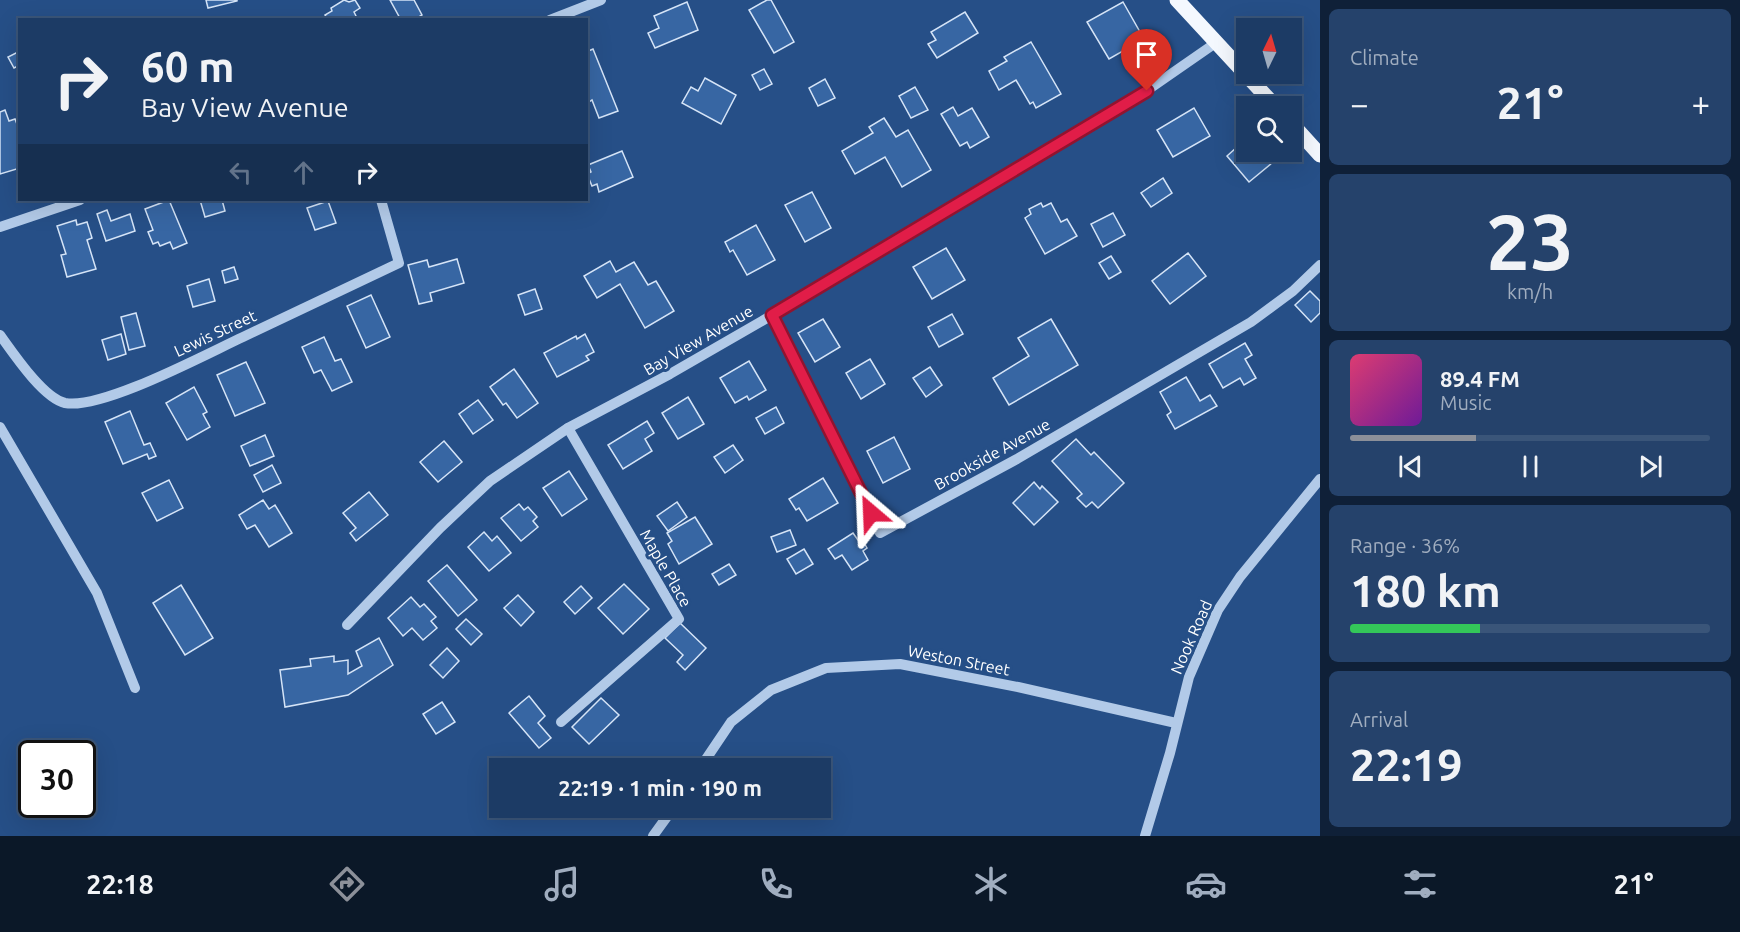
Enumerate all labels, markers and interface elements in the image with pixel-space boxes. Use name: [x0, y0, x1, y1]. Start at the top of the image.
north arrow: [1236, 18, 1302, 84]
map controls: [1236, 18, 1302, 162]
pin: [1121, 29, 1172, 91]
icon: arrive: [1130, 38, 1163, 71]
icon: right: [42, 42, 120, 120]
text: 60 m: [141, 43, 235, 90]
text: Climate: [1350, 46, 1419, 69]
text: 21°: [1497, 77, 1563, 128]
text: −: [1350, 85, 1369, 122]
text: +: [1691, 85, 1710, 122]
text: Bay View Avenue: [141, 92, 349, 122]
button: search: [1236, 96, 1302, 162]
icon: left: [224, 156, 257, 189]
icon: ahead: [287, 156, 320, 189]
icon: right: [350, 156, 383, 189]
text: 23: [1486, 197, 1574, 285]
text: km/h: [1507, 280, 1553, 303]
street label: Bay View Avenue: [640, 301, 756, 379]
street label: Lewis Street: [171, 306, 260, 360]
text: 89.4 FM: [1440, 366, 1520, 391]
text: Music: [1440, 391, 1492, 414]
street label: Brookside Avenue: [931, 415, 1053, 493]
icon: previous: [1394, 450, 1427, 483]
icon: pause: [1514, 450, 1547, 483]
icon: next: [1634, 450, 1667, 483]
position arrow: [839, 481, 903, 545]
street label: Maple Place: [637, 526, 695, 610]
text: Range · 36%: [1350, 534, 1460, 557]
text: 180 km: [1350, 565, 1501, 616]
street label: Nook Road: [1167, 597, 1215, 677]
street label: Weston Street: [907, 641, 1012, 679]
text: Arrival: [1350, 708, 1408, 731]
text: 22:19: [1350, 739, 1463, 790]
speed limit sign: 30: [18, 740, 96, 818]
text: 22:19 · 1 min · 190 m: [558, 775, 762, 800]
icon: directions: [326, 863, 368, 905]
icon: music: [541, 863, 583, 905]
icon: phone: [755, 863, 797, 905]
icon: climate: [970, 863, 1012, 905]
icon: car: [1185, 863, 1227, 905]
icon: filters: [1399, 863, 1441, 905]
text: 22:18: [86, 869, 154, 899]
text: 21°: [1614, 869, 1654, 899]

